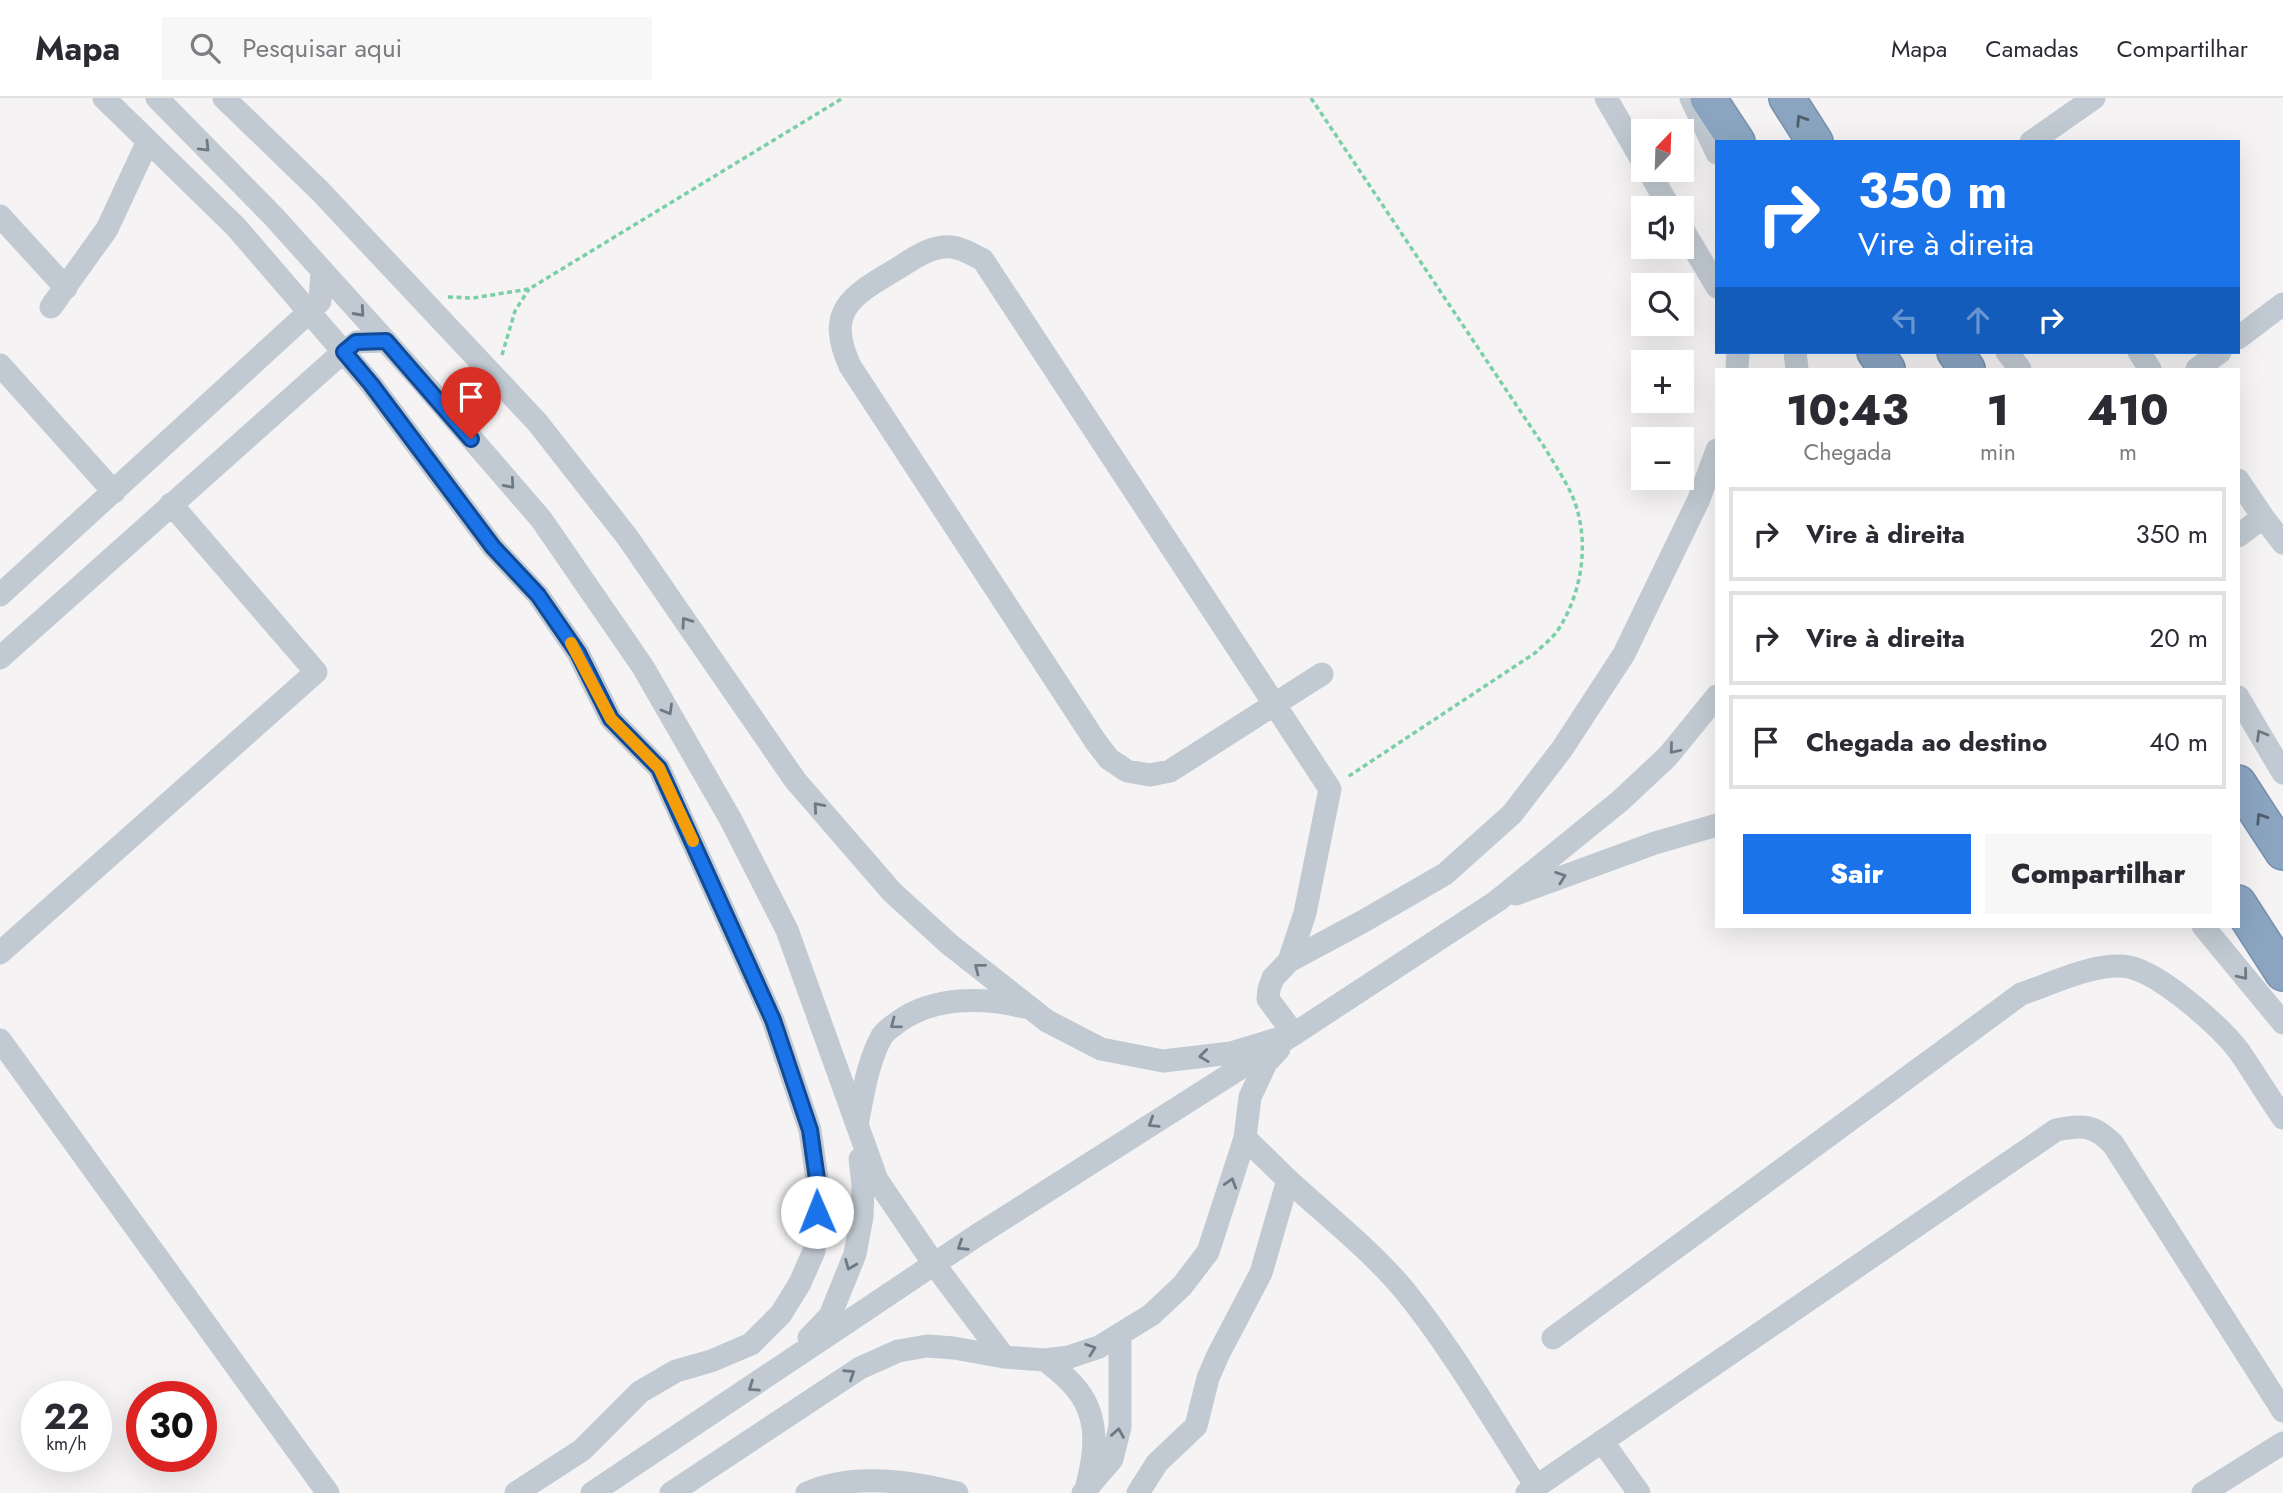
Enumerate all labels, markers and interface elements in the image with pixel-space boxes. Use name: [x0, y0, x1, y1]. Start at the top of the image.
search box: [162, 17, 652, 80]
text: Mapa: [35, 25, 120, 72]
icon: search: [186, 29, 224, 67]
text: Pesquisar aqui: [242, 29, 402, 67]
text: Mapa: [1891, 31, 1947, 66]
text: Camadas: [1985, 31, 2078, 66]
text: Compartilhar: [2116, 31, 2248, 66]
one-way arrow: [1797, 115, 1809, 128]
north arrow: [1631, 119, 1694, 182]
map controls: [1631, 119, 1694, 490]
one-way arrow: [196, 138, 209, 151]
text: 350 m: [1858, 156, 2007, 226]
icon: right: [1743, 168, 1834, 259]
button: sound: [1631, 196, 1694, 259]
text: Vire à direita: [1858, 221, 2034, 267]
button: search: [1631, 273, 1694, 336]
icon: left: [1886, 301, 1924, 339]
icon: ahead: [1959, 301, 1997, 339]
icon: right: [2032, 301, 2070, 339]
one-way arrow: [352, 304, 364, 317]
button: +: [1631, 350, 1694, 413]
pin: [441, 367, 501, 439]
icon: arrive: [452, 378, 490, 416]
text: 10:43: [1786, 380, 1909, 441]
text: 1: [1987, 380, 2009, 441]
text: 410: [2087, 380, 2169, 441]
button: −: [1631, 427, 1694, 490]
text: Chegada: [1803, 435, 1891, 469]
text: min: [1980, 435, 2016, 469]
text: m: [2119, 435, 2137, 469]
one-way arrow: [502, 475, 514, 488]
icon: right: [1747, 515, 1785, 553]
text: Vire à direita: [1806, 515, 1965, 553]
text: 350 m: [2135, 515, 2208, 553]
one-way arrow: [682, 617, 694, 630]
icon: right: [1747, 619, 1785, 657]
text: Vire à direita: [1806, 619, 1965, 657]
text: 20 m: [2150, 619, 2208, 657]
one-way arrow: [660, 703, 673, 716]
icon: arrive: [1747, 723, 1785, 761]
text: Chegada ao destino: [1806, 723, 2047, 761]
text: 40 m: [2149, 723, 2208, 761]
one-way arrow: [2256, 730, 2269, 743]
one-way arrow: [1669, 741, 1682, 753]
one-way arrow: [814, 802, 826, 815]
one-way arrow: [2256, 812, 2269, 825]
button: Sair: [1743, 834, 1971, 914]
button: Compartilhar: [1985, 834, 2212, 914]
one-way arrow: [1555, 872, 1567, 886]
one-way arrow: [974, 963, 986, 976]
one-way arrow: [2235, 966, 2247, 979]
one-way arrow: [890, 1016, 903, 1028]
one-way arrow: [1198, 1049, 1210, 1064]
one-way arrow: [1148, 1115, 1161, 1128]
position arrow: [780, 1175, 854, 1249]
one-way arrow: [1223, 1178, 1237, 1190]
one-way arrow: [956, 1238, 969, 1251]
one-way arrow: [845, 1259, 859, 1271]
one-way arrow: [1084, 1344, 1096, 1358]
one-way arrow: [842, 1370, 855, 1383]
one-way arrow: [747, 1378, 760, 1391]
speed limit sign: 30: [126, 1381, 217, 1472]
text: 22: [44, 1392, 89, 1442]
one-way arrow: [1110, 1427, 1125, 1439]
text: km/h: [46, 1431, 87, 1457]

